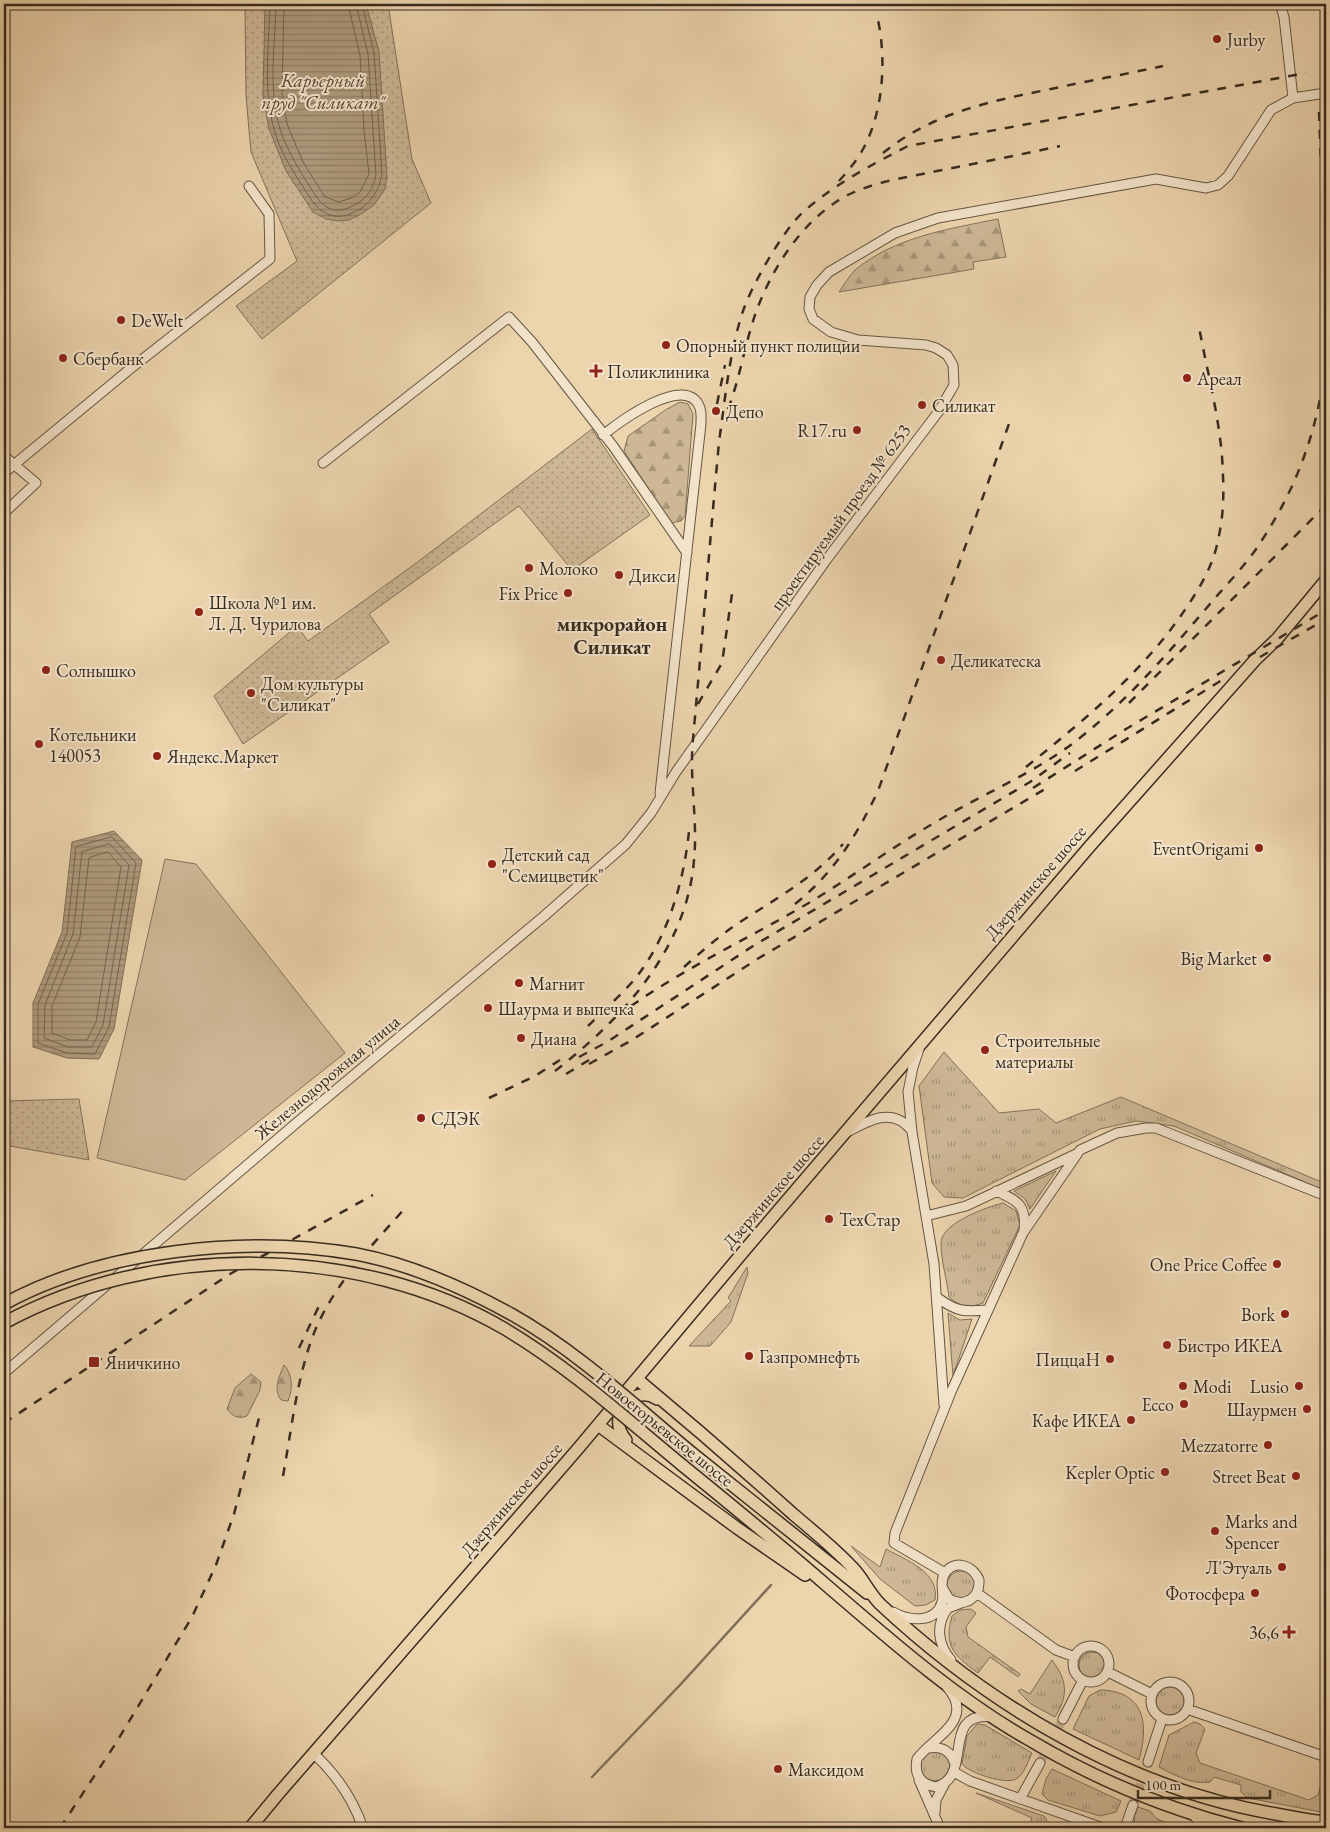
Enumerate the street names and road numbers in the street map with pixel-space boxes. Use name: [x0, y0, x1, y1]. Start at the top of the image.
street label: проектируемый проезд № 6253: [765, 419, 915, 615]
street label: Дзержинское шоссе: [979, 820, 1091, 944]
street label: Железнодорожная улица: [249, 1009, 405, 1145]
street label: Дзержинское шоссе: [717, 1129, 829, 1253]
street label: Новоегорьевское шоссе: [591, 1366, 739, 1492]
street label: Дзержинское шоссе: [455, 1437, 567, 1561]

